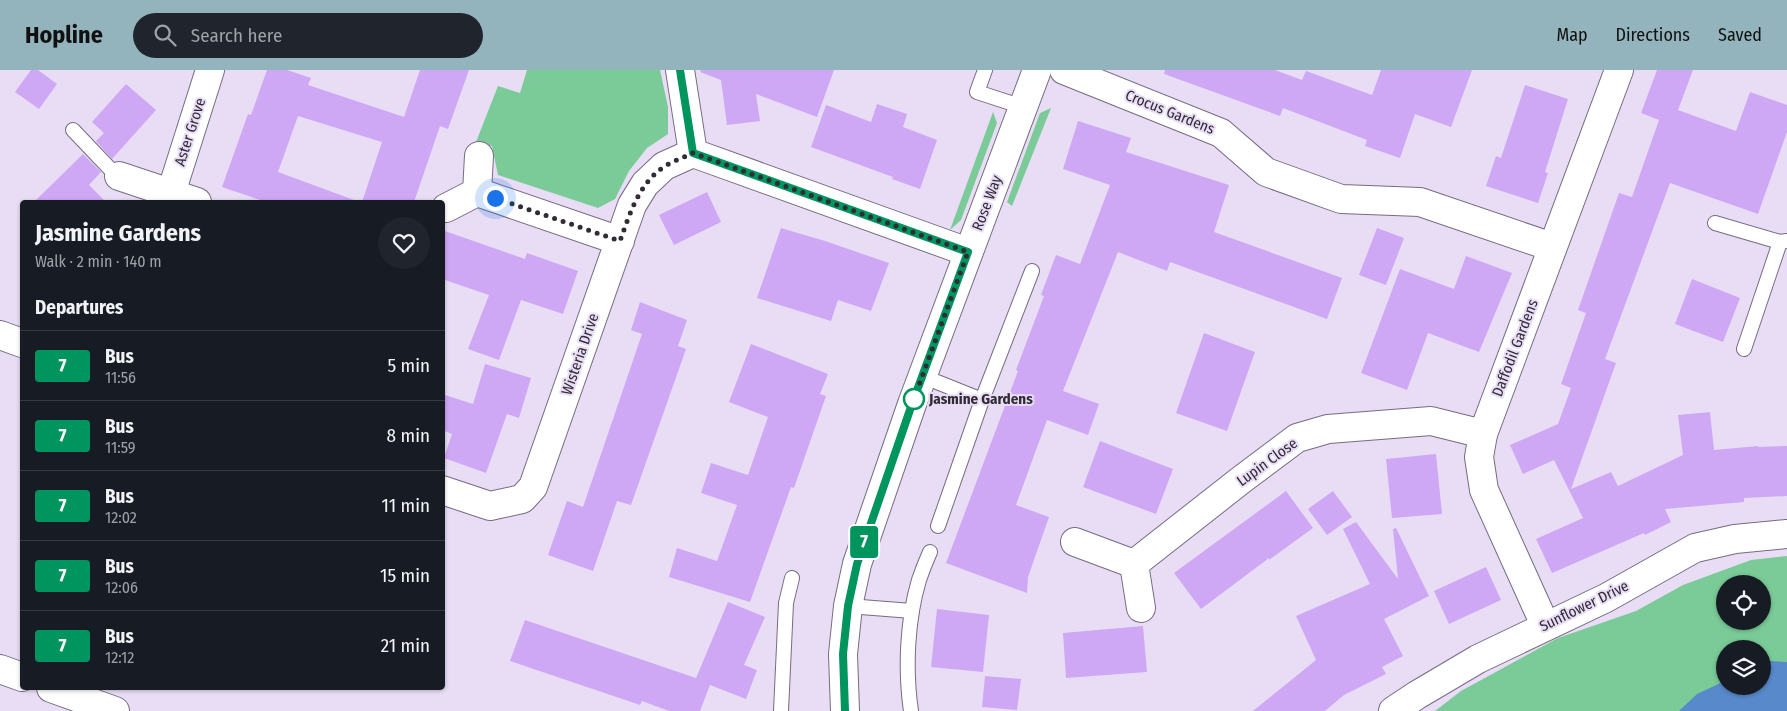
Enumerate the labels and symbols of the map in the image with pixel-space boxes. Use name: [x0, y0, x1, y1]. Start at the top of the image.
street label: Crocus Gardens: [1123, 86, 1217, 138]
street label: Aster Grove: [171, 96, 209, 168]
street label: Rose Way: [968, 173, 1006, 233]
your location: [483, 186, 508, 211]
street label: Daffodil Gardens: [1488, 297, 1542, 399]
street label: Wisteria Drive: [558, 311, 602, 397]
marker: Jasmine Gardens: [903, 388, 925, 410]
place label: Jasmine Gardens: [928, 390, 1033, 408]
street label: Lupin Close: [1233, 434, 1301, 490]
line badge: 7: [848, 526, 880, 558]
street label: Sunflower Drive: [1536, 577, 1632, 635]

